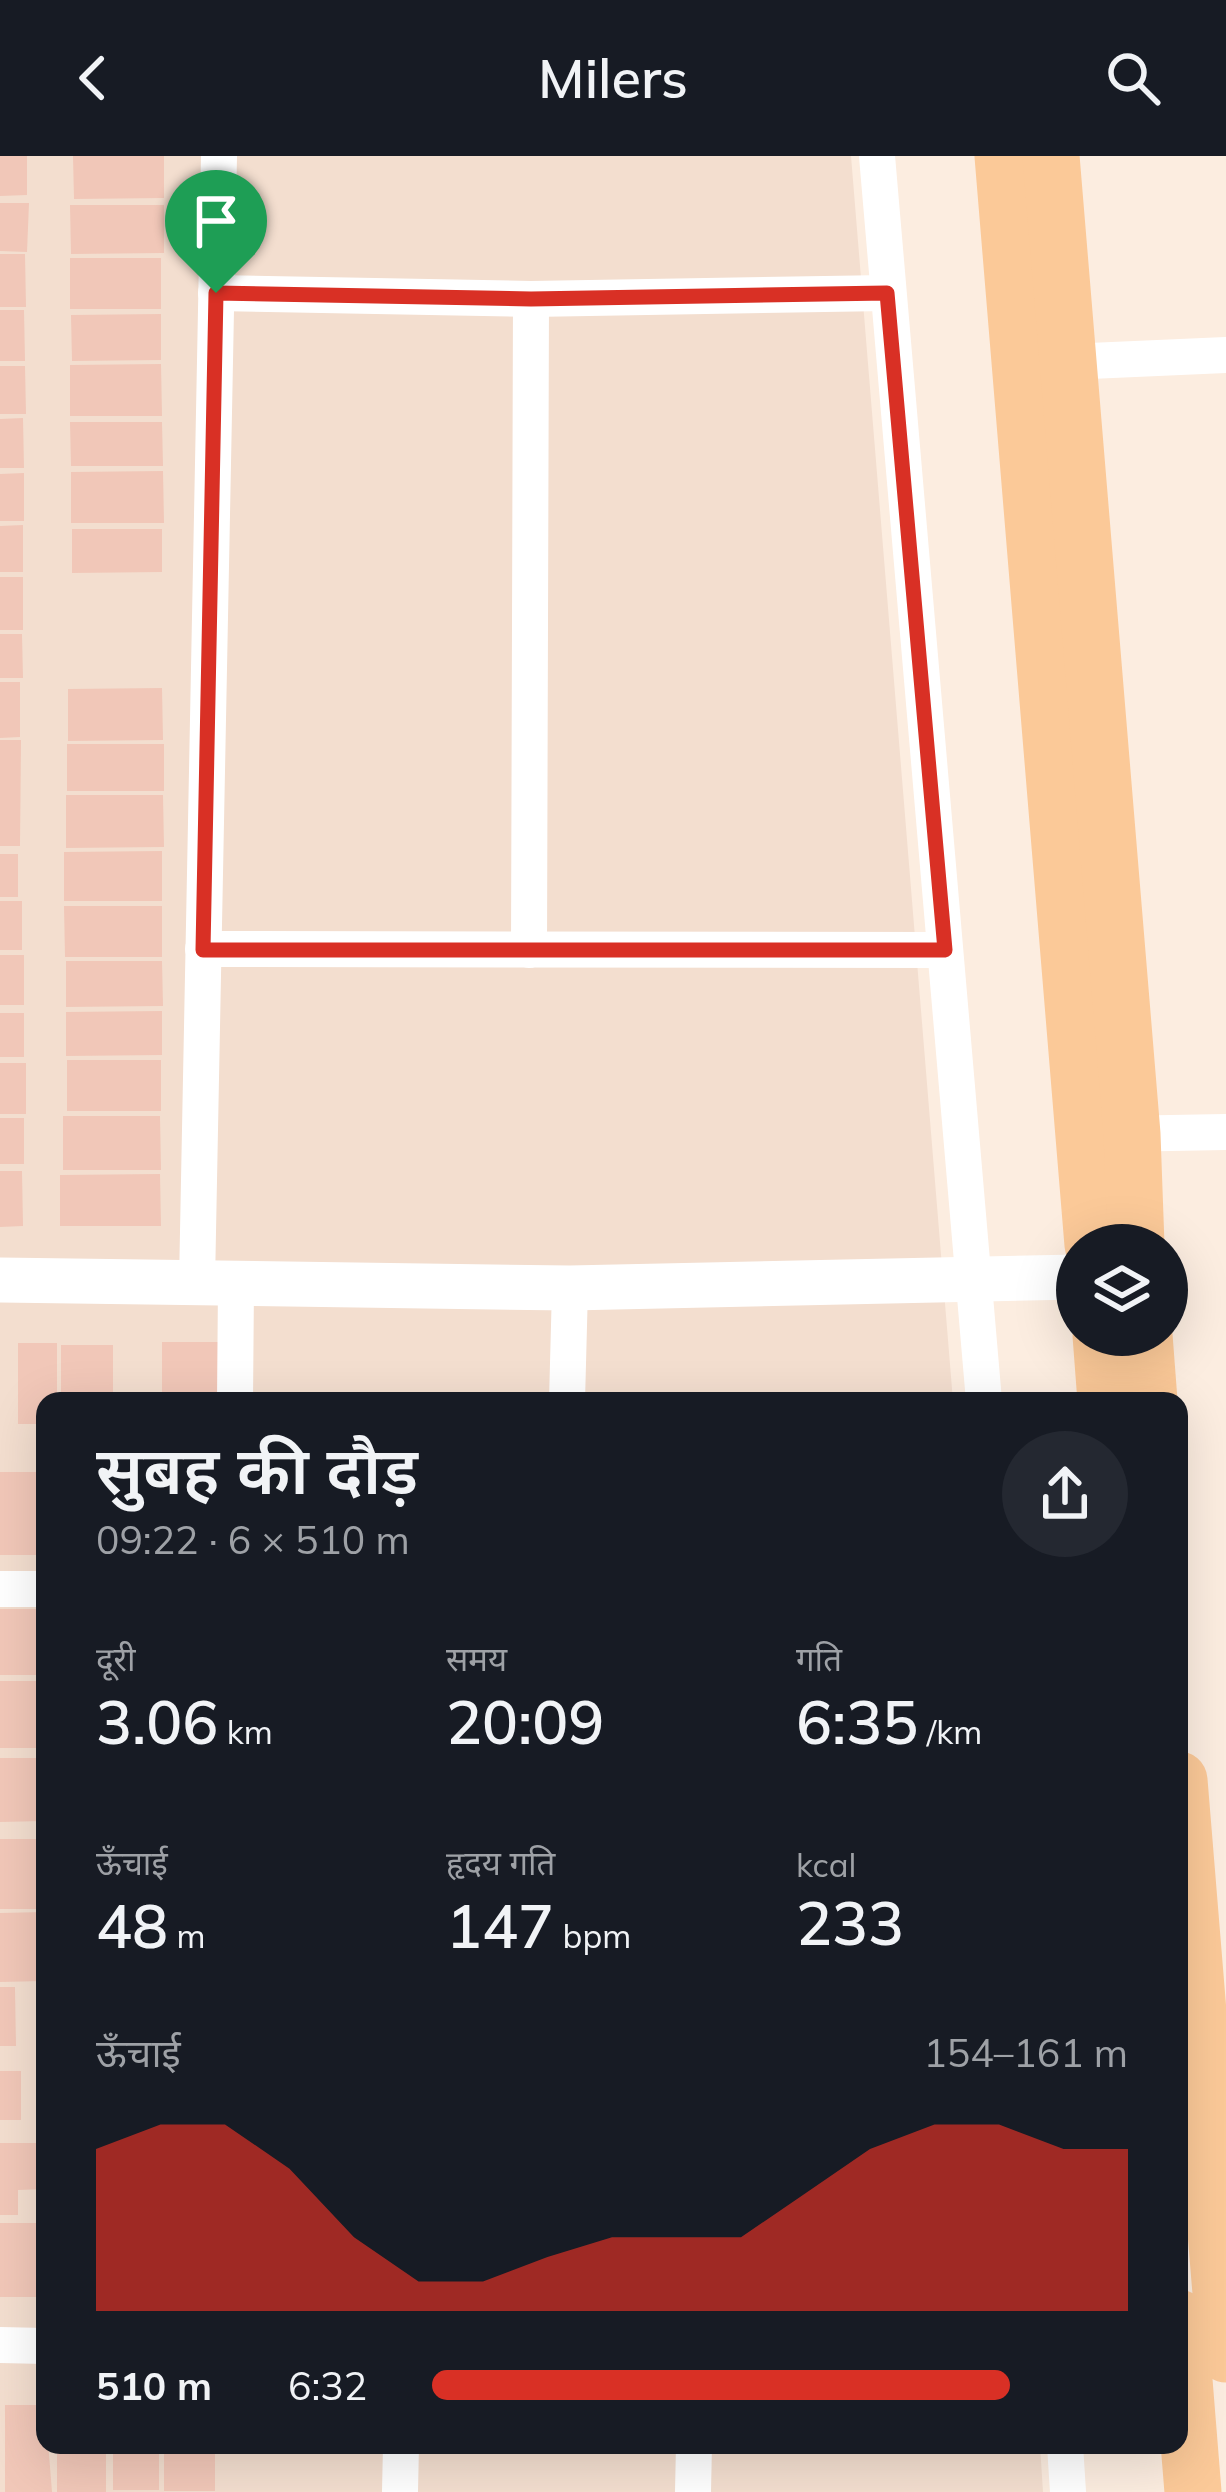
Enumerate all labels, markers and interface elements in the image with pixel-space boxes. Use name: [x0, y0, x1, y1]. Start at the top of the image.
text: Milers: [538, 44, 688, 112]
icon: back: [60, 45, 126, 111]
icon: search: [1100, 45, 1166, 111]
pin: [165, 170, 267, 293]
icon: arrive: [183, 188, 249, 254]
map controls: [1056, 1224, 1188, 1356]
button: layers: [1056, 1224, 1188, 1356]
text: सुबह की दौड़: [96, 1428, 418, 1511]
button: share: [1002, 1431, 1128, 1557]
text: 09:22 · 6 × 510 m: [96, 1515, 410, 1564]
text: दूरी: [96, 1638, 136, 1679]
text: समय: [446, 1638, 507, 1679]
text: गति: [796, 1638, 842, 1679]
text: 3.06: [96, 1684, 218, 1759]
text: 20:09: [446, 1684, 604, 1759]
text: 6:35: [796, 1684, 918, 1759]
text: km: [218, 1711, 273, 1752]
text: /km: [918, 1711, 982, 1752]
text: ऊँचाई: [96, 1842, 168, 1883]
text: हृदय गति: [446, 1842, 555, 1883]
text: kcal: [796, 1844, 856, 1885]
text: 233: [796, 1885, 904, 1960]
text: 48: [96, 1888, 168, 1963]
text: 147: [446, 1888, 554, 1963]
text: m: [168, 1915, 206, 1956]
text: bpm: [554, 1915, 631, 1956]
text: ऊँचाई: [96, 2028, 181, 2077]
text: 154–161 m: [923, 2028, 1128, 2077]
text: 510 m: [96, 2361, 212, 2410]
text: 6:32: [288, 2361, 367, 2410]

